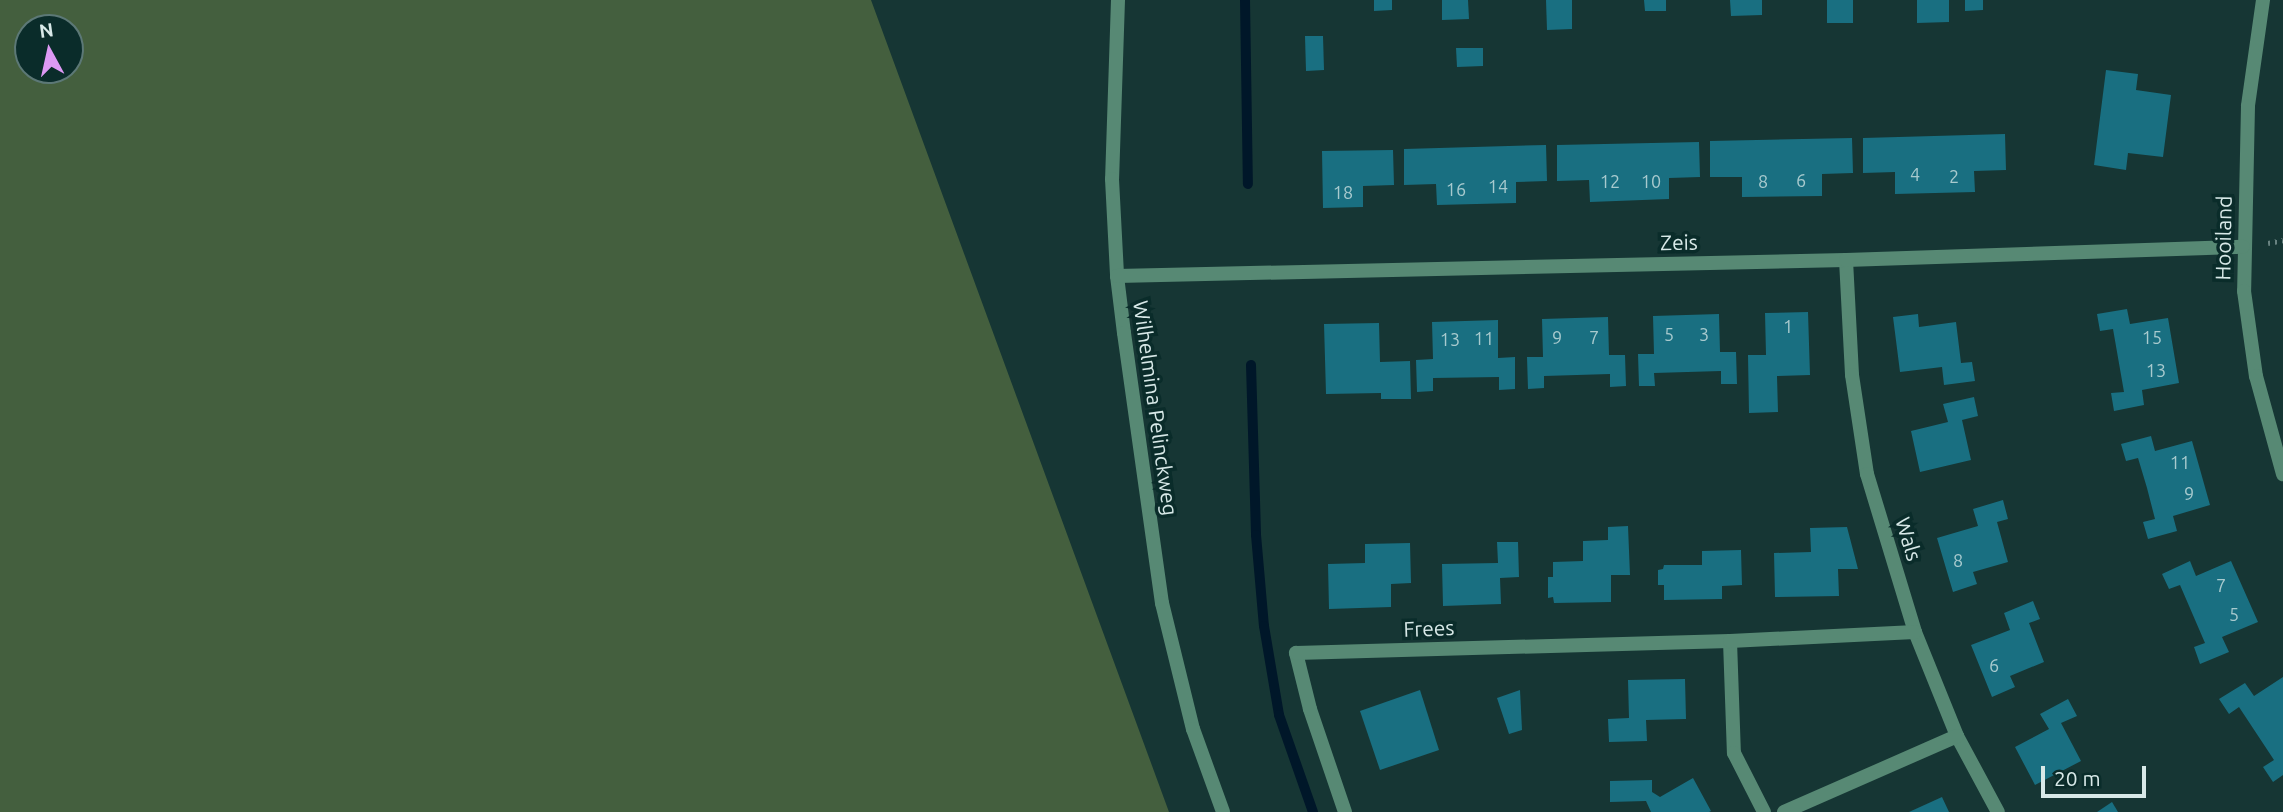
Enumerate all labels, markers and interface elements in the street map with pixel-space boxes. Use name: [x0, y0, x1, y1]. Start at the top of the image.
north arrow: [14, 14, 84, 84]
text: N: [38, 18, 55, 42]
house number: 4: [1910, 163, 1920, 185]
house number: 2: [1949, 165, 1959, 187]
house number: 6: [1796, 169, 1806, 191]
house number: 12: [1600, 170, 1620, 192]
house number: 10: [1641, 170, 1661, 192]
house number: 8: [1758, 170, 1768, 192]
house number: 14: [1488, 175, 1508, 197]
house number: 16: [1446, 178, 1466, 200]
house number: 18: [1333, 181, 1353, 203]
street label: Hooiland: [2210, 195, 2236, 281]
street label: Zeis: [1660, 229, 1698, 255]
street label: Wilhelmina Pelinckweg: [1128, 299, 1184, 517]
house number: 1: [1783, 315, 1793, 337]
house number: 5: [1664, 323, 1674, 345]
house number: 3: [1699, 323, 1709, 345]
house number: 9: [1552, 326, 1562, 348]
house number: 7: [1589, 326, 1599, 348]
house number: 15: [2142, 326, 2162, 348]
house number: 11: [1474, 327, 1494, 349]
house number: 13: [1440, 328, 1460, 350]
house number: 13: [2146, 359, 2166, 381]
house number: 11: [2170, 451, 2190, 473]
house number: 9: [2184, 482, 2194, 504]
street label: Wals: [1890, 514, 1928, 564]
house number: 8: [1953, 549, 1963, 571]
house number: 7: [2216, 574, 2226, 596]
house number: 5: [2229, 603, 2239, 625]
street label: Frees: [1403, 615, 1455, 641]
house number: 6: [1989, 654, 1999, 676]
scale bar: [2045, 752, 2150, 796]
text: 20 m: [2054, 766, 2101, 790]

